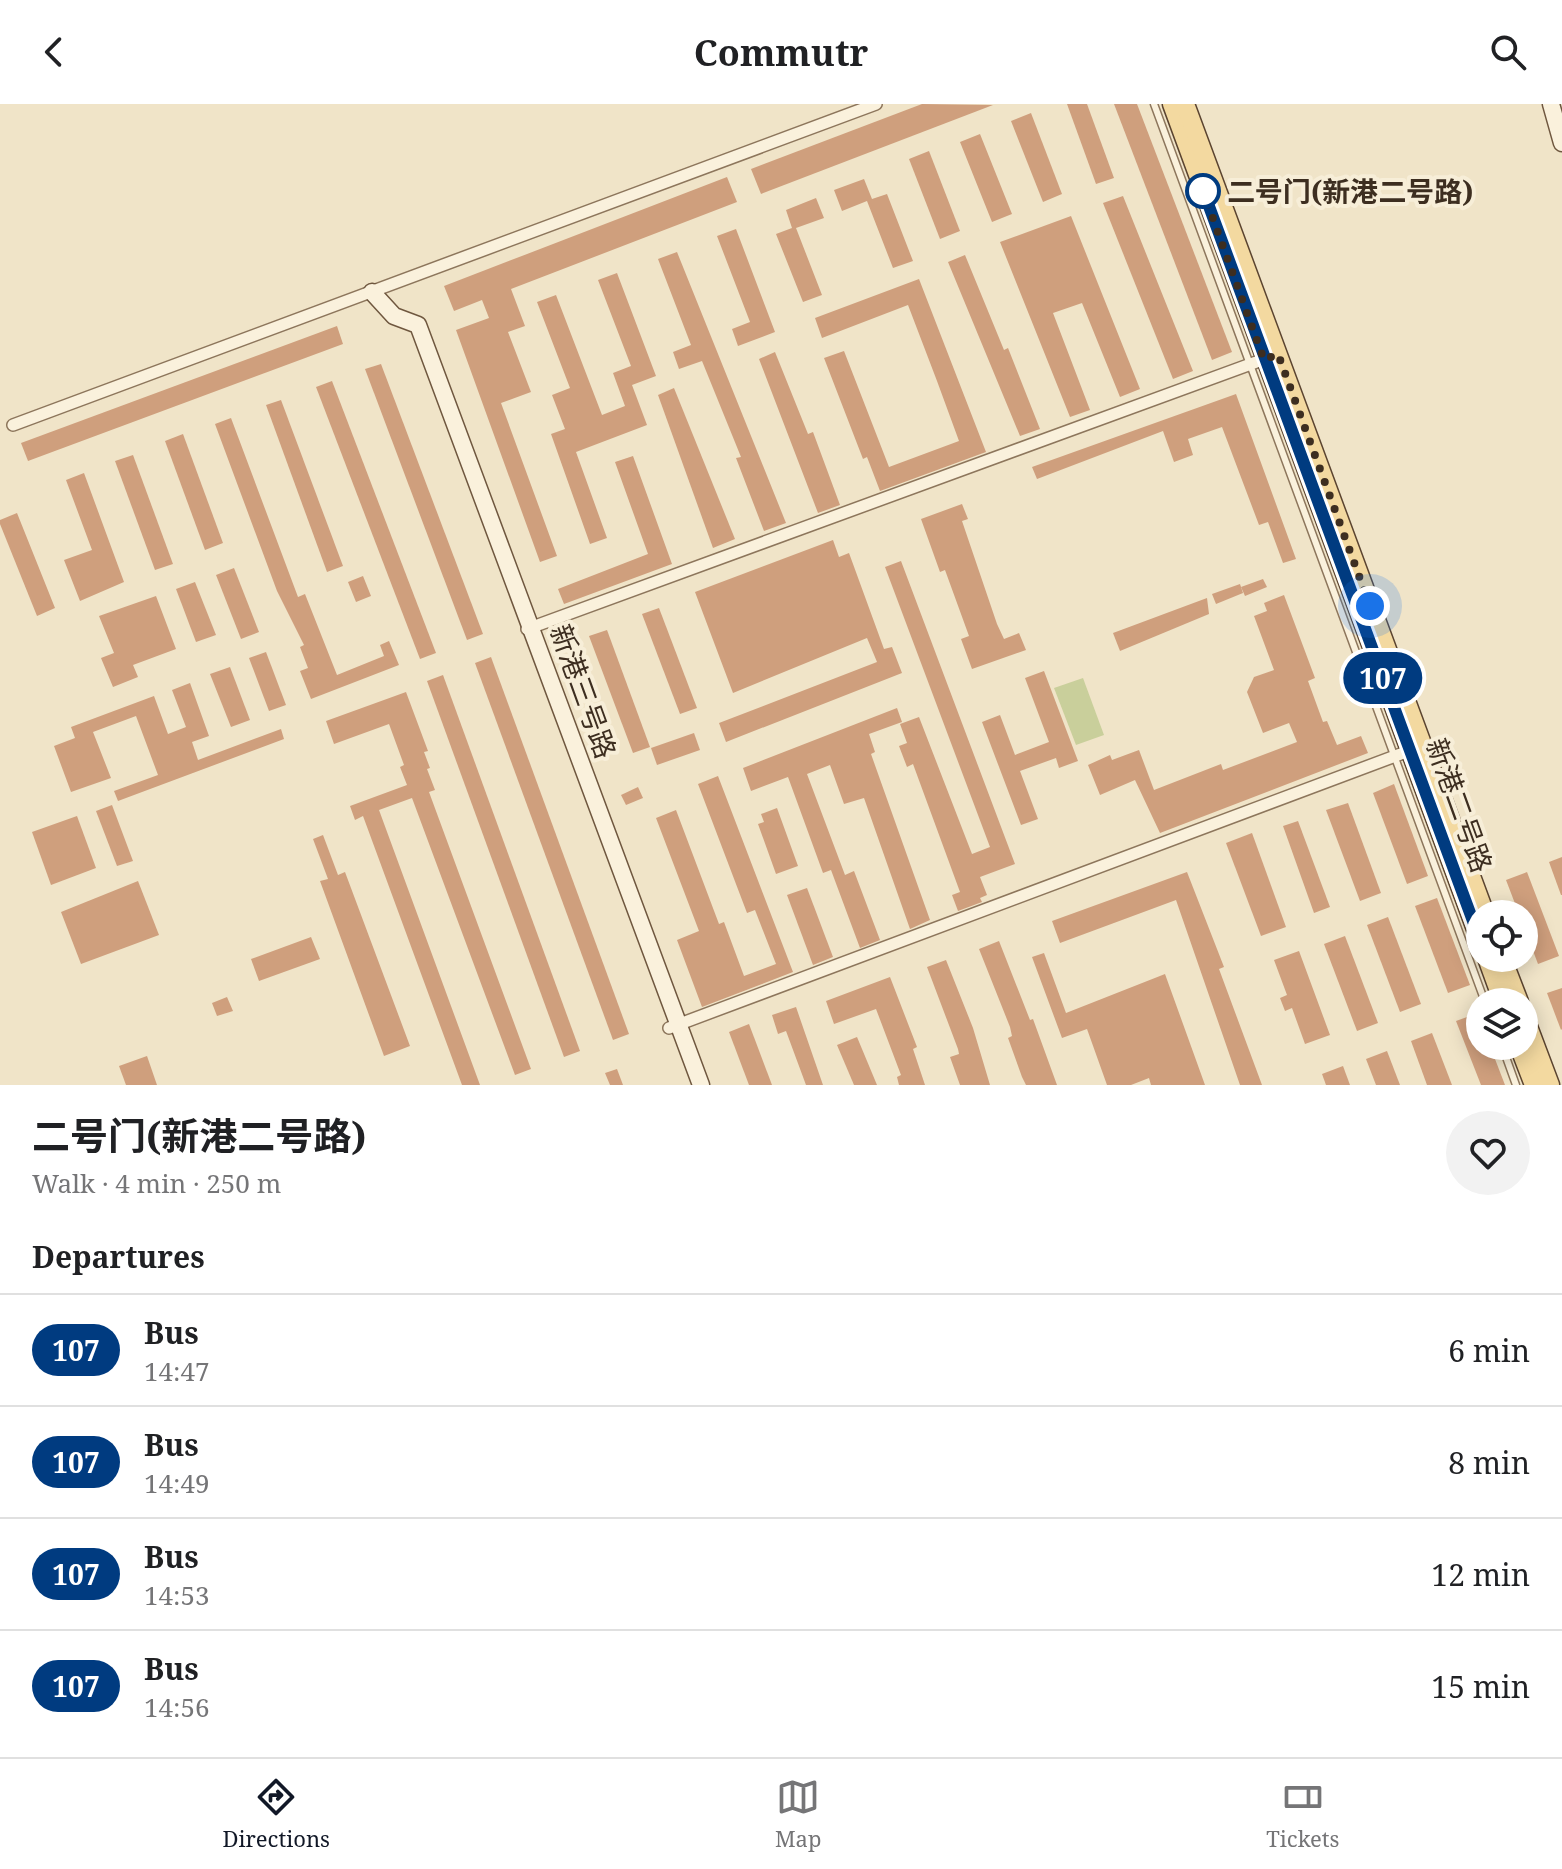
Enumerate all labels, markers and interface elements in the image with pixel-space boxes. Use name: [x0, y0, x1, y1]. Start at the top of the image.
text: Commutr: [694, 28, 868, 77]
icon: back: [32, 30, 76, 74]
icon: search: [1486, 30, 1530, 74]
place label: 二号门(新港二号路): [1227, 172, 1473, 210]
marker: 二号门(新港二号路): [1186, 174, 1220, 208]
your location: [1350, 586, 1390, 626]
street label: 新港三号路: [542, 619, 626, 763]
line badge: 107: [1337, 652, 1429, 704]
text: 107: [1359, 659, 1407, 697]
street label: 新港二号路: [1418, 733, 1502, 877]
map controls: [1466, 900, 1538, 1060]
button: locate: [1466, 900, 1538, 972]
button: layers: [1466, 988, 1538, 1060]
text: 二号门(新港二号路): [32, 1109, 366, 1161]
button: heart: [1446, 1111, 1530, 1195]
text: Walk · 4 min · 250 m: [32, 1165, 281, 1201]
text: Departures: [32, 1236, 205, 1277]
text: Bus: [144, 1312, 199, 1353]
text: 6 min: [1448, 1330, 1530, 1371]
text: 107: [52, 1331, 100, 1369]
text: 14:47: [144, 1353, 210, 1389]
text: Bus: [144, 1424, 199, 1465]
text: 8 min: [1448, 1442, 1530, 1483]
text: 107: [52, 1443, 100, 1481]
text: 14:49: [144, 1465, 210, 1501]
text: Bus: [144, 1536, 199, 1577]
text: 12 min: [1431, 1554, 1530, 1595]
text: 107: [52, 1555, 100, 1593]
text: 14:53: [144, 1577, 210, 1613]
text: Bus: [144, 1648, 199, 1689]
text: 15 min: [1431, 1666, 1530, 1707]
text: 107: [52, 1667, 100, 1705]
text: 14:56: [144, 1689, 210, 1725]
tab: Directions: [222, 1775, 330, 1853]
tab: Map: [775, 1775, 821, 1853]
tab: Tickets: [1266, 1775, 1340, 1853]

